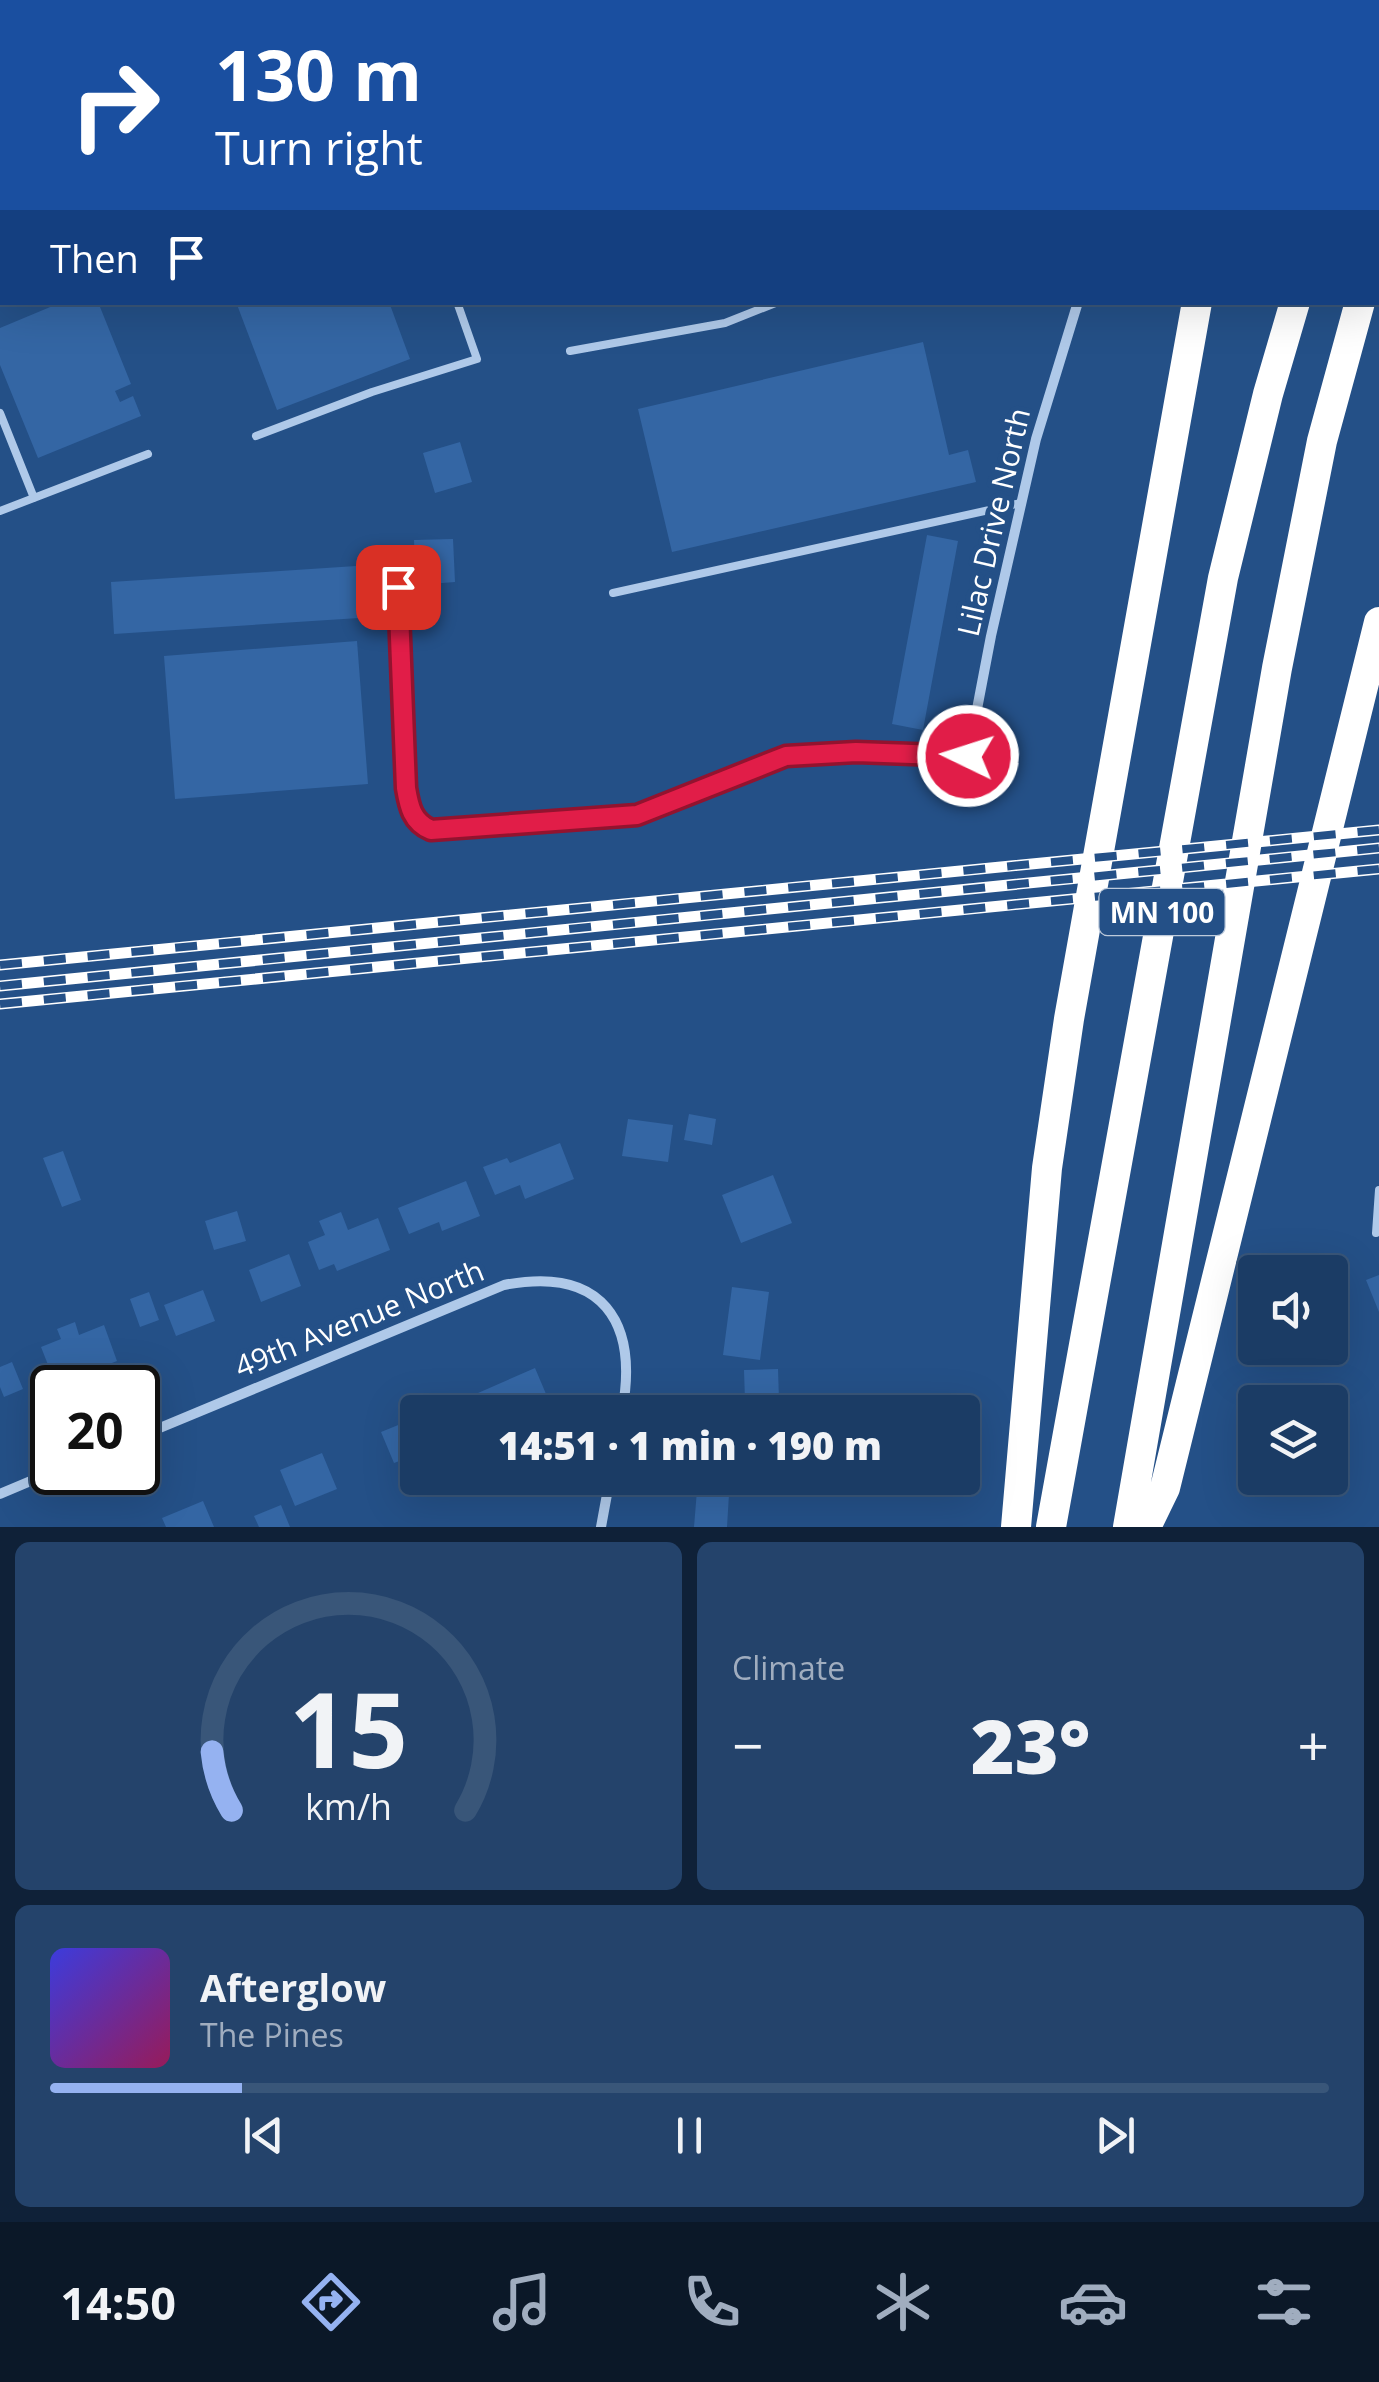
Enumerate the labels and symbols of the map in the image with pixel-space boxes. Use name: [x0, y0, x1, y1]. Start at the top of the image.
street label: Lilac Drive North: [947, 404, 1039, 640]
pin: [356, 545, 441, 630]
position arrow: [916, 704, 1020, 808]
road number: MN 100: [1100, 889, 1224, 935]
street label: 49th Avenue North: [228, 1249, 490, 1387]
speed limit sign: 20: [30, 1365, 160, 1495]

